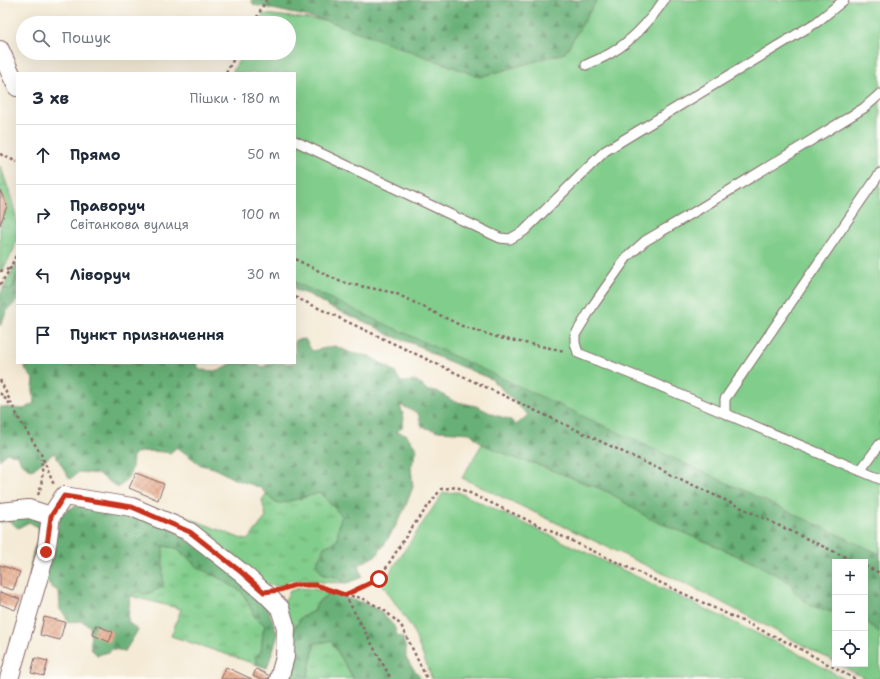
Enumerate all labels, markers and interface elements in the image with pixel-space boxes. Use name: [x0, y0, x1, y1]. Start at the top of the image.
search box: [16, 16, 296, 60]
icon: search: [30, 27, 52, 49]
text: Пошук: [62, 28, 111, 48]
text: 3 хв: [32, 87, 69, 109]
text: Пішки · 180 m: [190, 90, 280, 107]
icon: ahead: [32, 144, 54, 166]
text: Прямо: [70, 145, 120, 165]
text: 50 m: [247, 146, 280, 163]
text: Праворуч: [70, 196, 145, 216]
icon: right: [32, 204, 54, 226]
text: 100 m: [241, 206, 280, 223]
text: Світанкова вулиця: [70, 216, 189, 233]
icon: left: [32, 264, 54, 286]
text: Ліворуч: [70, 265, 130, 285]
text: 30 m: [246, 266, 280, 283]
icon: arrive: [32, 324, 54, 346]
text: Пункт призначення: [70, 325, 225, 345]
route end: [37, 543, 55, 561]
map controls: [832, 559, 868, 667]
button: +: [832, 559, 868, 595]
route start: [370, 570, 388, 588]
button: −: [832, 595, 868, 631]
button: locate: [832, 631, 868, 667]

